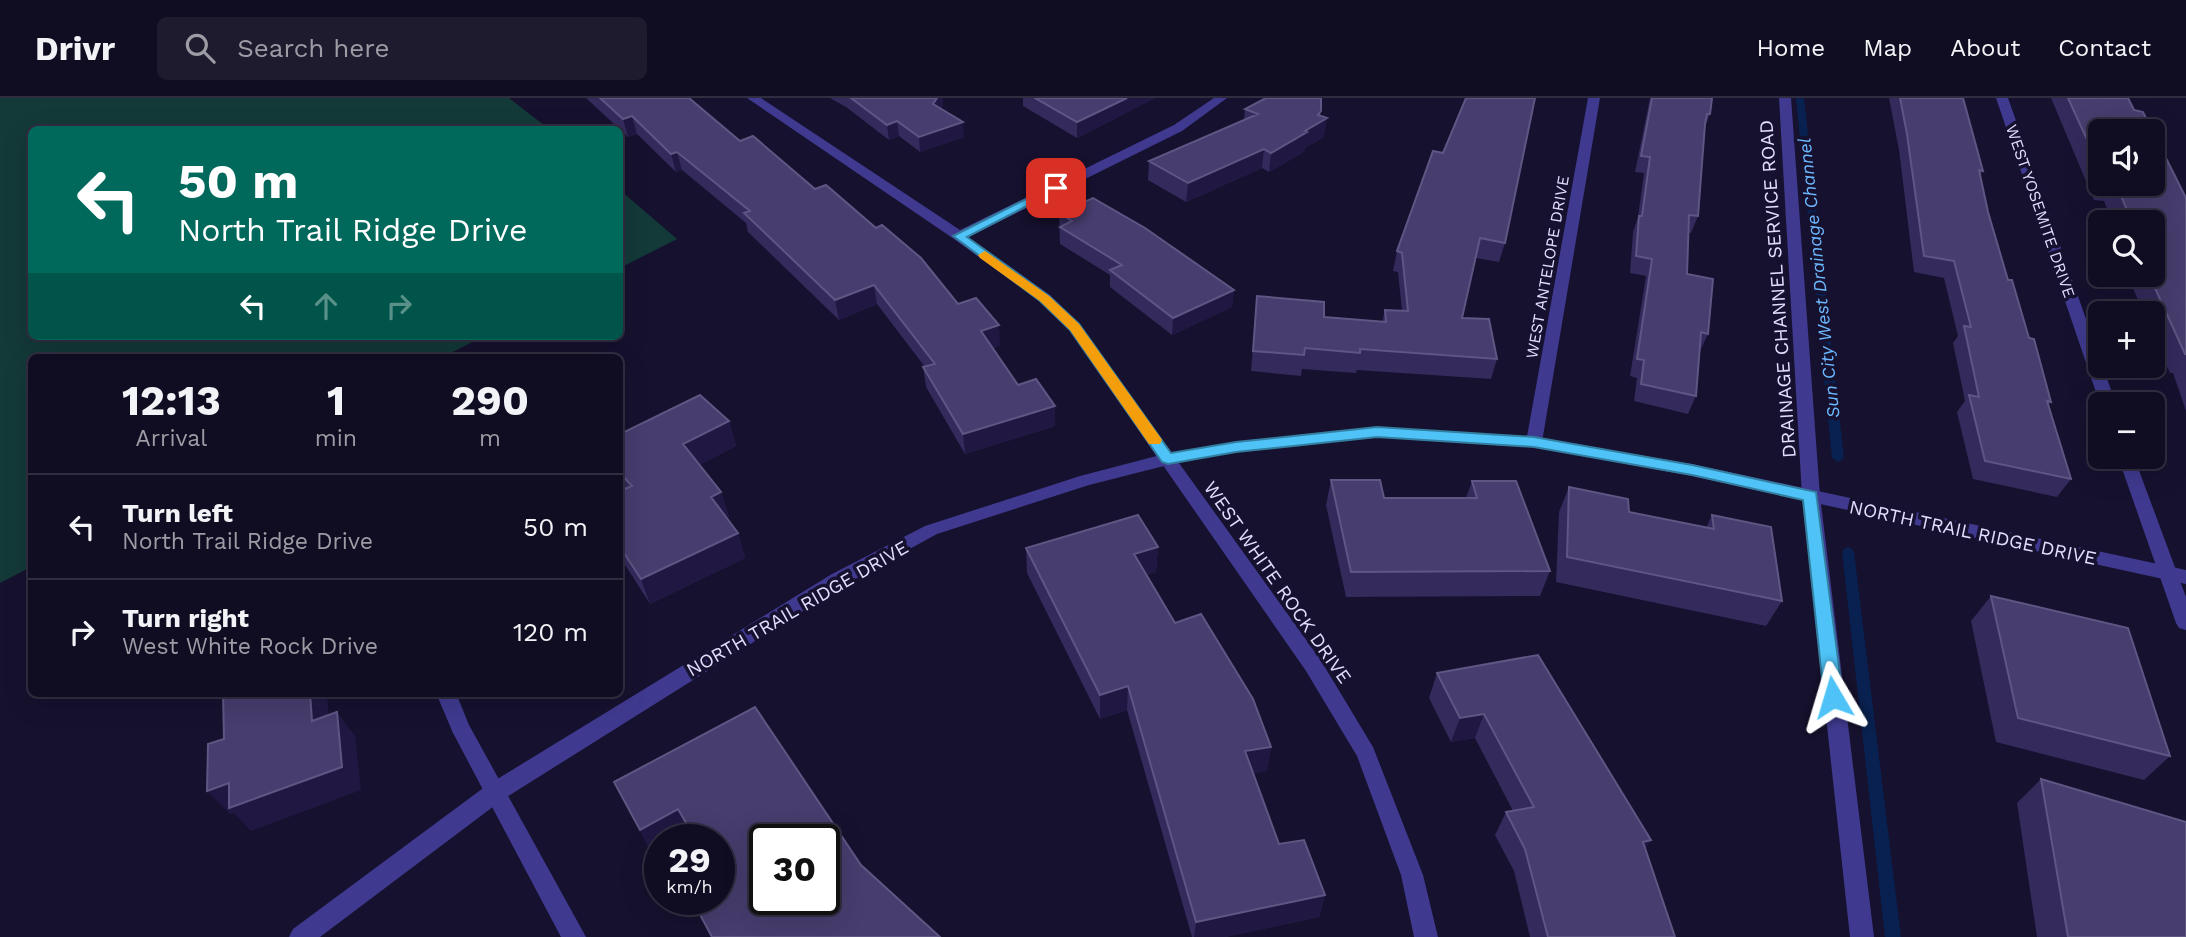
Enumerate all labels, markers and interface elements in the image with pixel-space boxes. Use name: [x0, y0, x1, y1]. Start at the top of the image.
search box: [157, 17, 647, 80]
text: Drivr: [35, 29, 115, 68]
icon: search: [181, 29, 219, 67]
text: Search here: [237, 33, 390, 63]
text: Home: [1757, 34, 1825, 62]
text: Map: [1863, 34, 1912, 62]
text: About: [1950, 34, 2020, 62]
text: Contact: [2058, 34, 2151, 62]
street label: DRAINAGE CHANNEL SERVICE ROAD: [1754, 119, 1801, 459]
map controls: [2088, 119, 2165, 469]
button: sound: [2088, 119, 2165, 196]
street label: WEST YOSEMITE DRIVE: [2002, 122, 2079, 300]
water label: Sun City West Drainage Channel: [1793, 137, 1844, 419]
text: 50 m: [178, 152, 298, 210]
icon: left: [63, 154, 154, 245]
pin: [1026, 158, 1086, 218]
icon: arrive: [1037, 169, 1075, 207]
street label: WEST ANTELOPE DRIVE: [1522, 174, 1573, 360]
button: search: [2088, 210, 2165, 287]
text: North Trail Ridge Drive: [178, 211, 527, 249]
icon: left: [234, 287, 272, 325]
icon: ahead: [307, 287, 345, 325]
icon: right: [380, 287, 418, 325]
button: +: [2088, 301, 2165, 378]
text: 12:13: [122, 376, 221, 425]
text: 1: [327, 376, 345, 425]
text: 290: [451, 376, 529, 425]
button: −: [2088, 392, 2165, 469]
text: Arrival: [136, 425, 207, 452]
text: min: [315, 425, 357, 452]
text: m: [479, 425, 501, 452]
street label: WEST WHITE ROCK DRIVE: [1199, 477, 1356, 688]
street label: NORTH TRAIL RIDGE DRIVE: [1847, 495, 2099, 570]
text: Turn left: [122, 498, 233, 528]
icon: left: [63, 508, 101, 546]
text: 50 m: [523, 512, 588, 542]
text: North Trail Ridge Drive: [122, 528, 373, 555]
street label: NORTH TRAIL RIDGE DRIVE: [682, 535, 912, 681]
text: Turn right: [122, 603, 249, 633]
icon: right: [63, 613, 101, 651]
text: 120 m: [513, 617, 588, 647]
text: West White Rock Drive: [122, 633, 378, 660]
position arrow: [1796, 660, 1870, 734]
speed limit sign: 30: [749, 824, 840, 915]
text: 29: [668, 839, 711, 881]
text: km/h: [666, 876, 713, 897]

